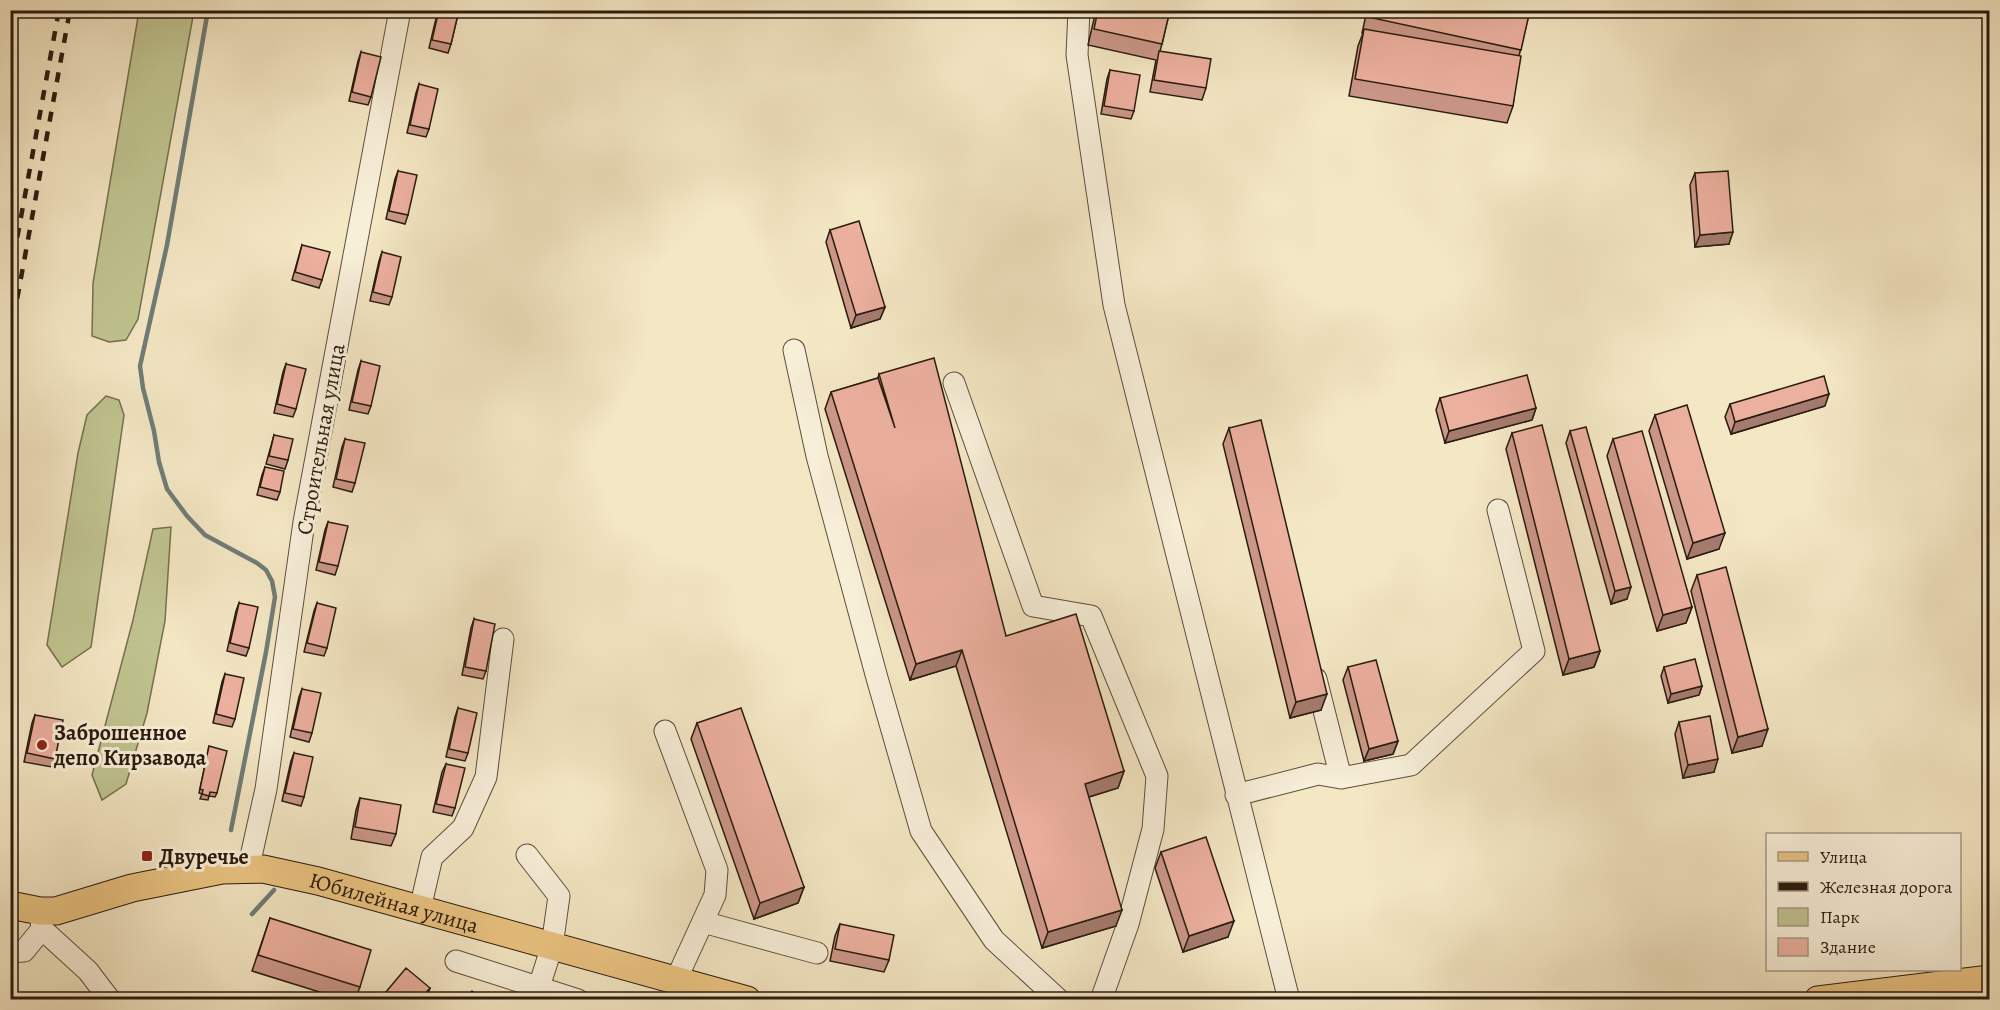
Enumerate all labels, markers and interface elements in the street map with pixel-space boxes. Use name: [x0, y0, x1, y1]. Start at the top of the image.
street label: Строительная улица: [289, 340, 353, 537]
place label: Заброшенное депо Кирзавода: [53, 718, 207, 773]
marker: Заброшенное депо Кирзавода: [35, 738, 49, 752]
legend: [1766, 833, 1961, 971]
place label: Двуречье: [159, 842, 249, 872]
text: Улица: [1820, 845, 1868, 869]
marker: Двуречье: [140, 849, 154, 863]
street label: Юбилейная улица: [306, 865, 483, 941]
text: Железная дорога: [1820, 875, 1953, 899]
text: Парк: [1820, 905, 1860, 929]
text: Здание: [1820, 935, 1876, 959]

